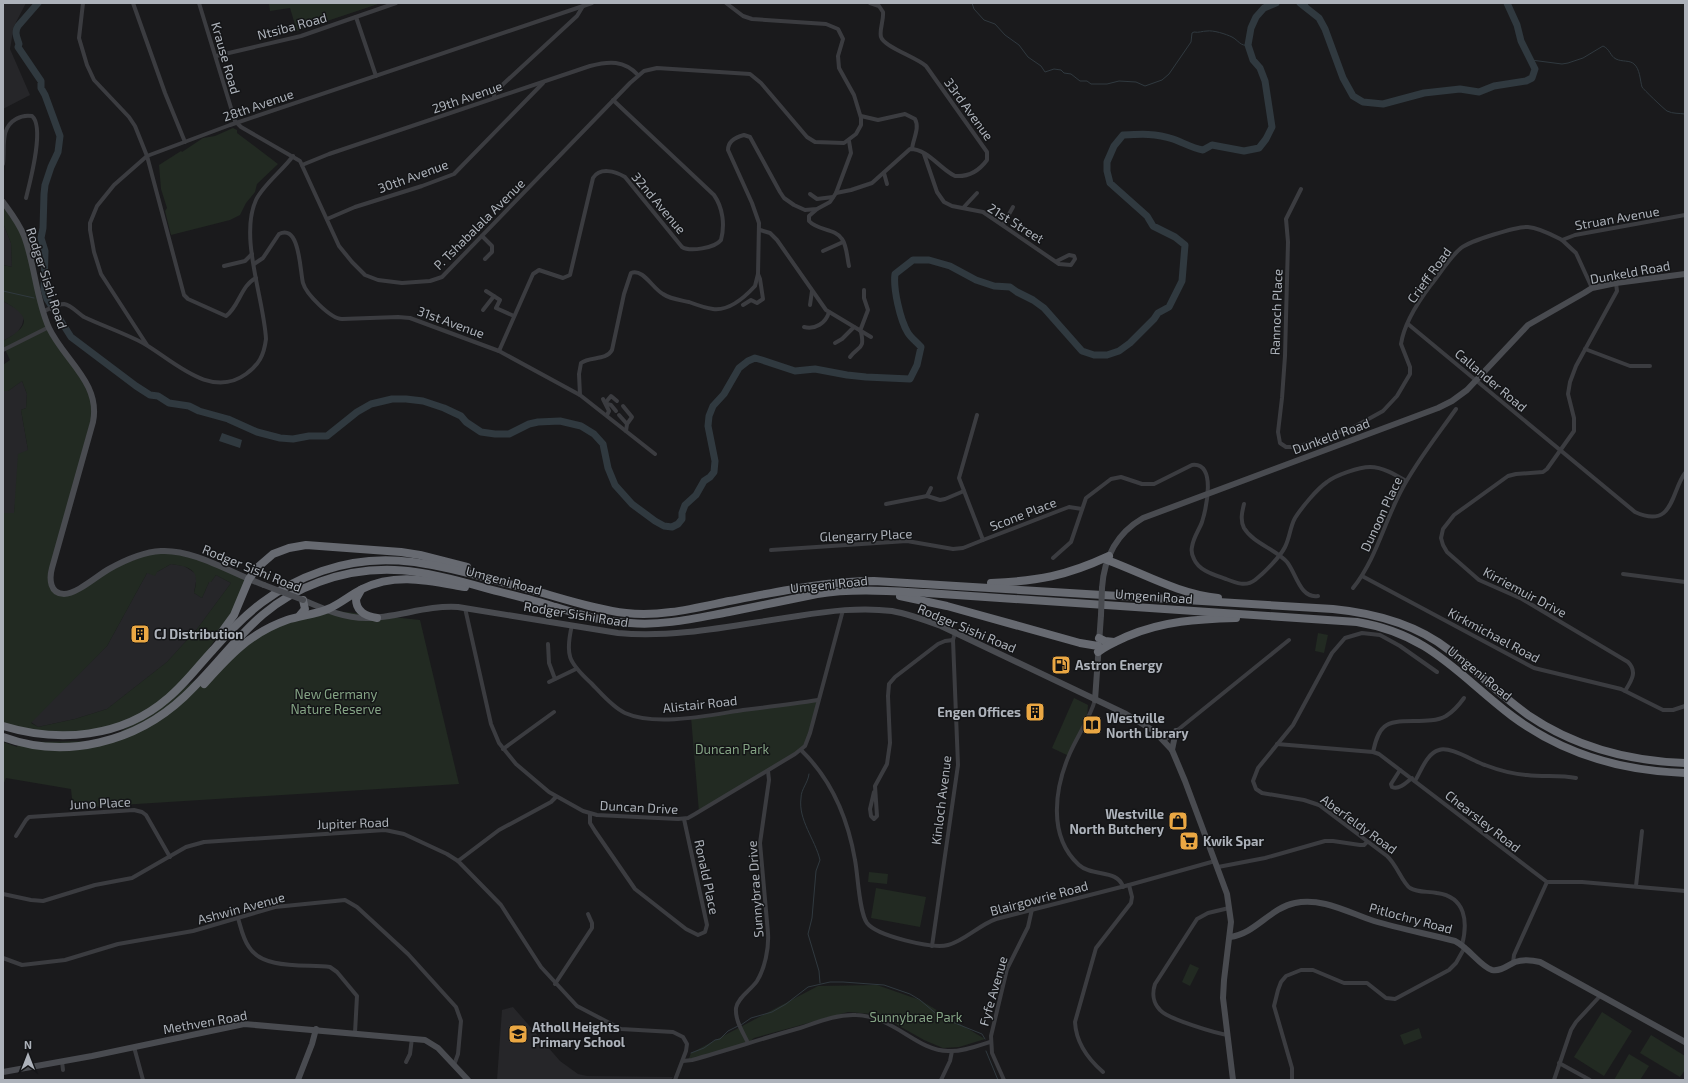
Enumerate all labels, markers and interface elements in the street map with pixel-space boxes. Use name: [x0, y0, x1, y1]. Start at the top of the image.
street label: Ntsiba Road: [255, 9, 329, 43]
street label: Krause Road: [208, 20, 244, 96]
street label: 33rd Avenue: [941, 75, 997, 143]
street label: 29th Avenue: [430, 77, 504, 117]
street label: 28th Avenue: [220, 85, 296, 125]
street label: 30th Avenue: [376, 156, 450, 196]
street label: 32nd Avenue: [629, 169, 689, 237]
street label: P. Tshabalala Avenue: [430, 175, 528, 273]
street label: 21st Street: [985, 200, 1047, 247]
street label: Struan Avenue: [1573, 203, 1661, 233]
street label: Rodger Sishi Road: [23, 225, 71, 331]
street label: Crieff Road: [1403, 244, 1455, 306]
street label: Dunkeld Road: [1589, 257, 1671, 287]
street label: Rannoch Place: [1266, 269, 1286, 355]
street label: 31st Avenue: [415, 302, 487, 342]
street label: Callander Road: [1452, 345, 1530, 415]
street label: Dunkeld Road: [1290, 415, 1372, 457]
street label: Dunoon Place: [1357, 474, 1405, 554]
street label: Scone Place: [987, 494, 1059, 534]
street label: Glengarry Place: [819, 525, 913, 545]
street label: Rodger Sishi Road: [200, 541, 304, 595]
street label: Umgeni Road: [464, 562, 544, 598]
street label: Kirriemuir Drive: [1481, 563, 1570, 621]
street label: Umgeni Road: [789, 572, 869, 596]
street label: Umgeni Road: [1115, 585, 1193, 607]
street label: Rodger Sishi Road: [523, 598, 629, 630]
street label: Rodger Sishi Road: [915, 600, 1019, 656]
street label: Kirkmichael Road: [1445, 604, 1543, 666]
building icon: CJ Distribution: [129, 623, 151, 645]
place label: CJ Distribution: [154, 626, 243, 642]
street label: Umgeni Road: [1445, 642, 1515, 704]
fuel station icon: Astron Energy: [1050, 654, 1072, 676]
place label: Astron Energy: [1075, 657, 1163, 673]
park label: New Germany Nature Reserve: [290, 686, 382, 717]
street label: Alistair Road: [662, 692, 738, 716]
building icon: Engen Offices: [1024, 701, 1046, 723]
place label: Engen Offices: [937, 704, 1021, 720]
place label: Westville North Library: [1106, 710, 1189, 741]
library icon: Westville North Library: [1081, 714, 1103, 736]
park label: Duncan Park: [695, 741, 769, 757]
street label: Kinloch Avenue: [928, 754, 954, 846]
street label: Chearsley Road: [1442, 787, 1524, 855]
street label: Aberfeldy Road: [1318, 791, 1400, 857]
street label: Juno Place: [69, 793, 131, 813]
street label: Duncan Drive: [599, 797, 679, 817]
place label: Westville North Butchery: [1069, 806, 1165, 837]
shop icon: Westville North Butchery: [1167, 810, 1189, 832]
street label: Jupiter Road: [317, 814, 389, 832]
supermarket icon: Kwik Spar: [1178, 830, 1200, 852]
place label: Kwik Spar: [1203, 833, 1264, 849]
street label: Ronald Place: [691, 838, 723, 916]
street label: Sunnybrae Drive: [744, 840, 766, 938]
street label: Blairgowrie Road: [988, 877, 1090, 919]
street label: Ashwin Avenue: [196, 889, 286, 927]
street label: Pitlochry Road: [1368, 899, 1454, 937]
street label: Fyfe Avenue: [975, 954, 1011, 1028]
street label: Methven Road: [162, 1007, 248, 1037]
park label: Sunnybrae Park: [870, 1009, 963, 1025]
place label: Atholl Heights Primary School: [532, 1019, 626, 1050]
school or university icon: Atholl Heights Primary School: [507, 1023, 529, 1045]
north arrow: [8, 1035, 48, 1075]
text: N: [24, 1038, 32, 1051]

